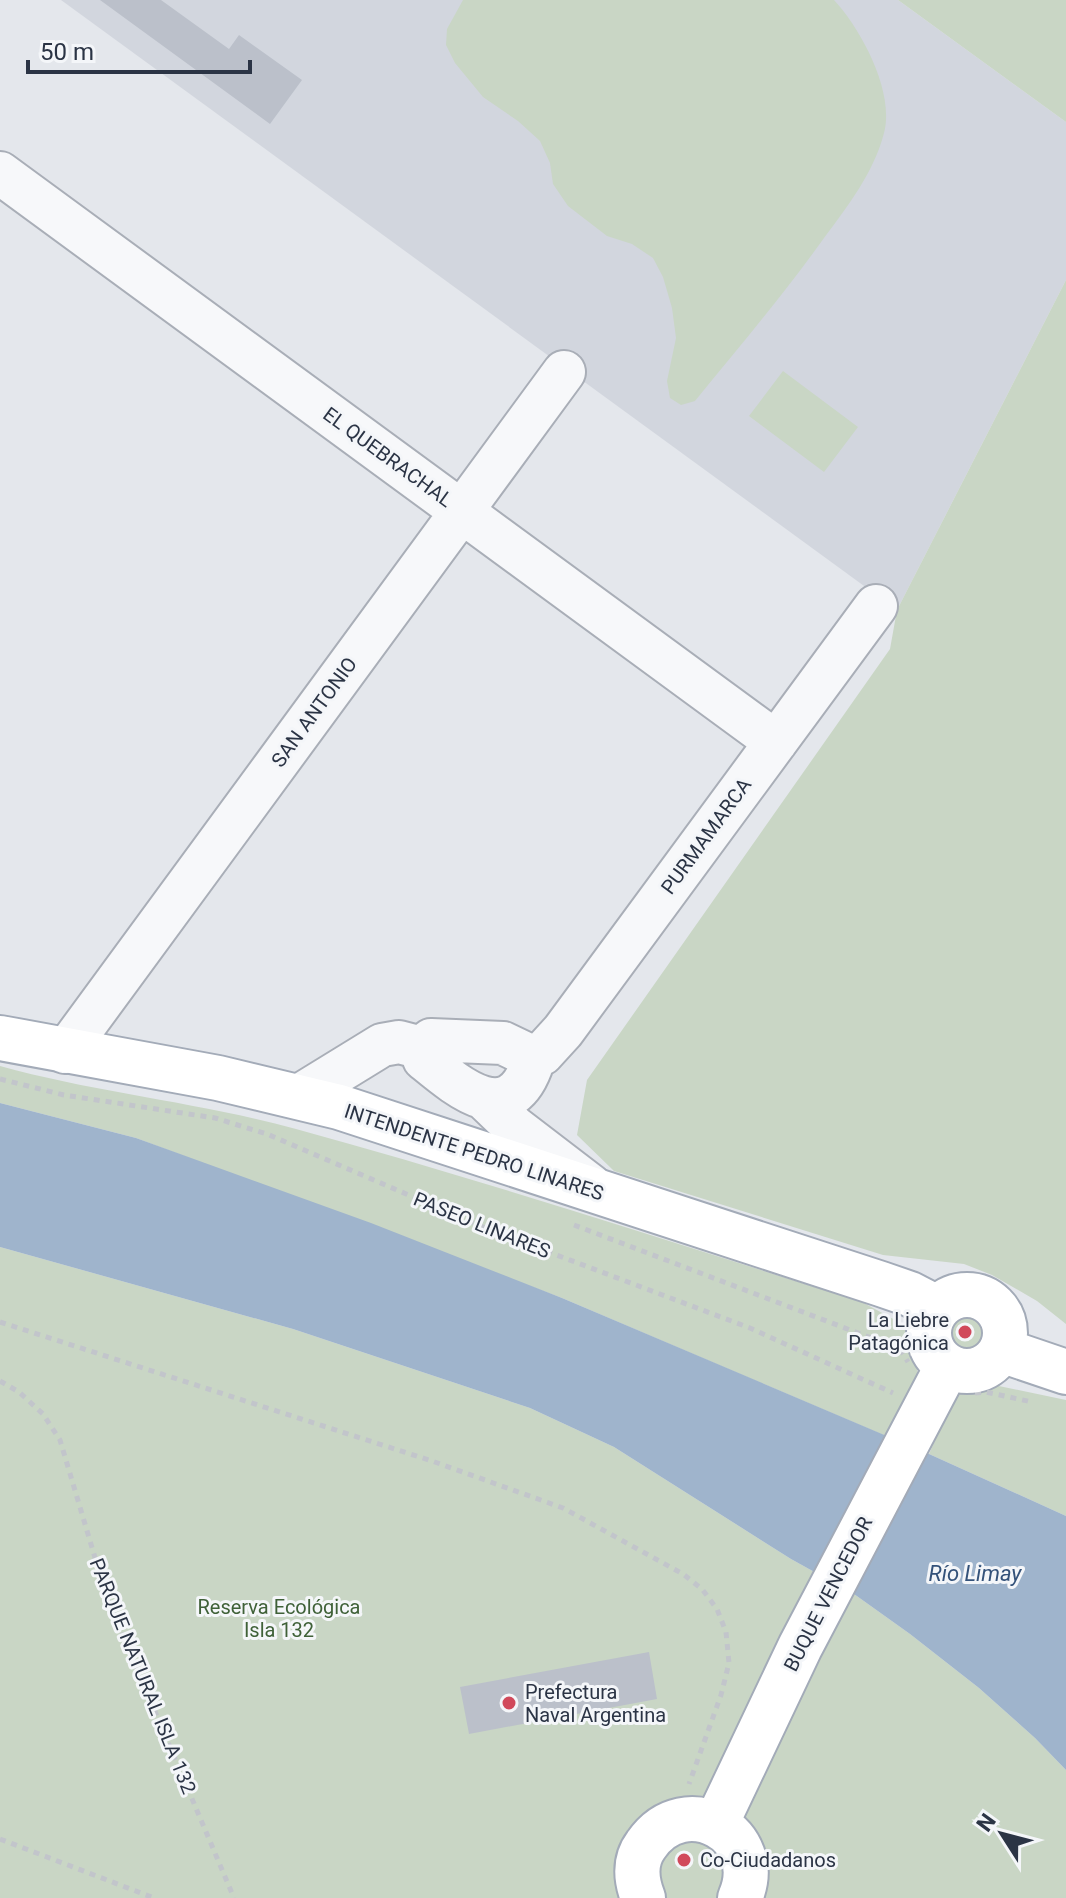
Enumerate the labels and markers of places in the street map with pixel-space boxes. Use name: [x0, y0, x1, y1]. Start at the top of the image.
place label: La Liebre Patagónica: [848, 1308, 949, 1355]
marker: La Liebre Patagónica: [956, 1323, 974, 1341]
place label: Prefectura Naval Argentina: [525, 1680, 666, 1727]
marker: Prefectura Naval Argentina: [500, 1694, 518, 1712]
place label: Co-Ciudadanos: [700, 1848, 836, 1872]
marker: Co-Ciudadanos: [675, 1851, 693, 1869]

